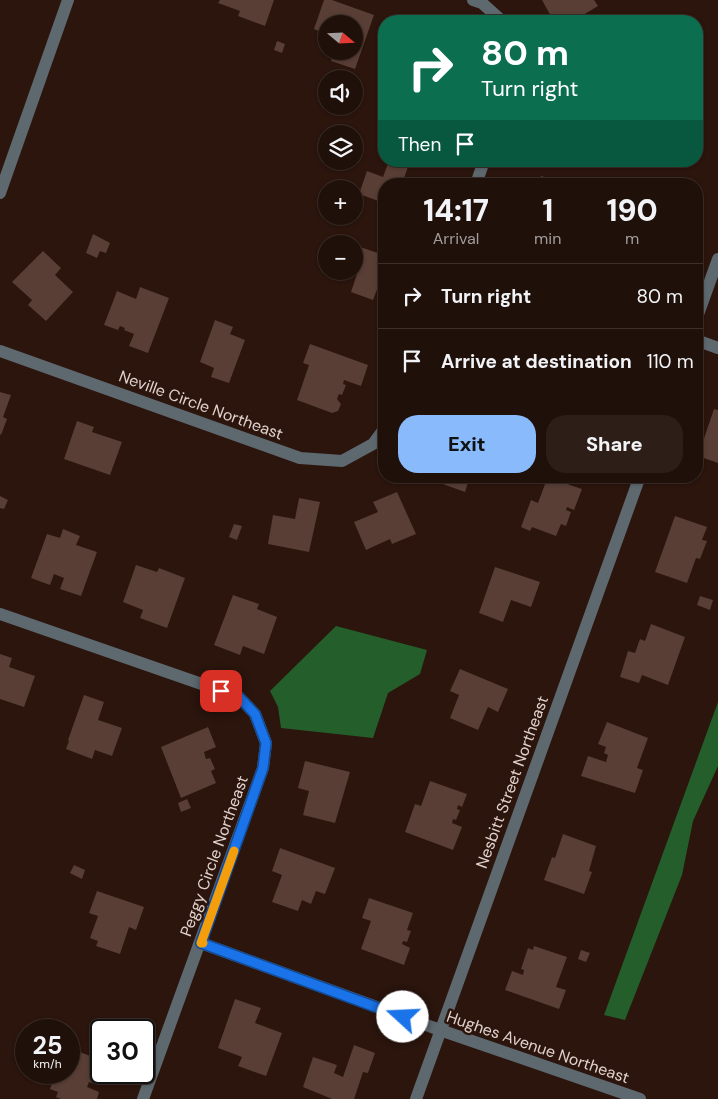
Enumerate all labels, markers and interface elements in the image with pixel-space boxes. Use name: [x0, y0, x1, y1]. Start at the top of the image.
north arrow: [318, 15, 362, 60]
map controls: [318, 15, 363, 280]
text: 80 m: [481, 30, 569, 76]
icon: right: [398, 35, 463, 100]
button: sound: [318, 70, 363, 115]
text: Turn right: [481, 74, 578, 103]
button: layers: [318, 125, 363, 170]
icon: arrive: [451, 130, 479, 158]
text: Then: [398, 132, 441, 157]
button: +: [318, 180, 363, 225]
text: 14:17: [423, 191, 489, 230]
text: 1: [542, 191, 553, 230]
text: 190: [607, 191, 658, 230]
text: Arrival: [433, 228, 479, 249]
text: min: [534, 228, 561, 249]
text: m: [625, 228, 639, 249]
button: −: [318, 235, 363, 280]
icon: right: [398, 282, 426, 310]
text: Turn right: [441, 284, 531, 309]
text: 80 m: [636, 284, 683, 309]
icon: arrive: [398, 347, 426, 375]
text: Arrive at destination: [441, 349, 632, 374]
text: 110 m: [647, 349, 694, 374]
street label: Neville Circle Northeast: [116, 366, 286, 444]
button: Exit: [398, 415, 536, 473]
button: Share: [546, 415, 683, 473]
pin: [200, 670, 242, 712]
icon: arrive: [207, 677, 235, 705]
street label: Nesbitt Street Northeast: [471, 693, 553, 871]
street label: Peggy Circle Northeast: [175, 773, 253, 939]
position arrow: [376, 990, 428, 1042]
street label: Hughes Avenue Northeast: [444, 1006, 632, 1088]
speed limit sign: 30: [90, 1019, 155, 1084]
text: 25: [33, 1029, 62, 1062]
text: km/h: [33, 1056, 62, 1072]

